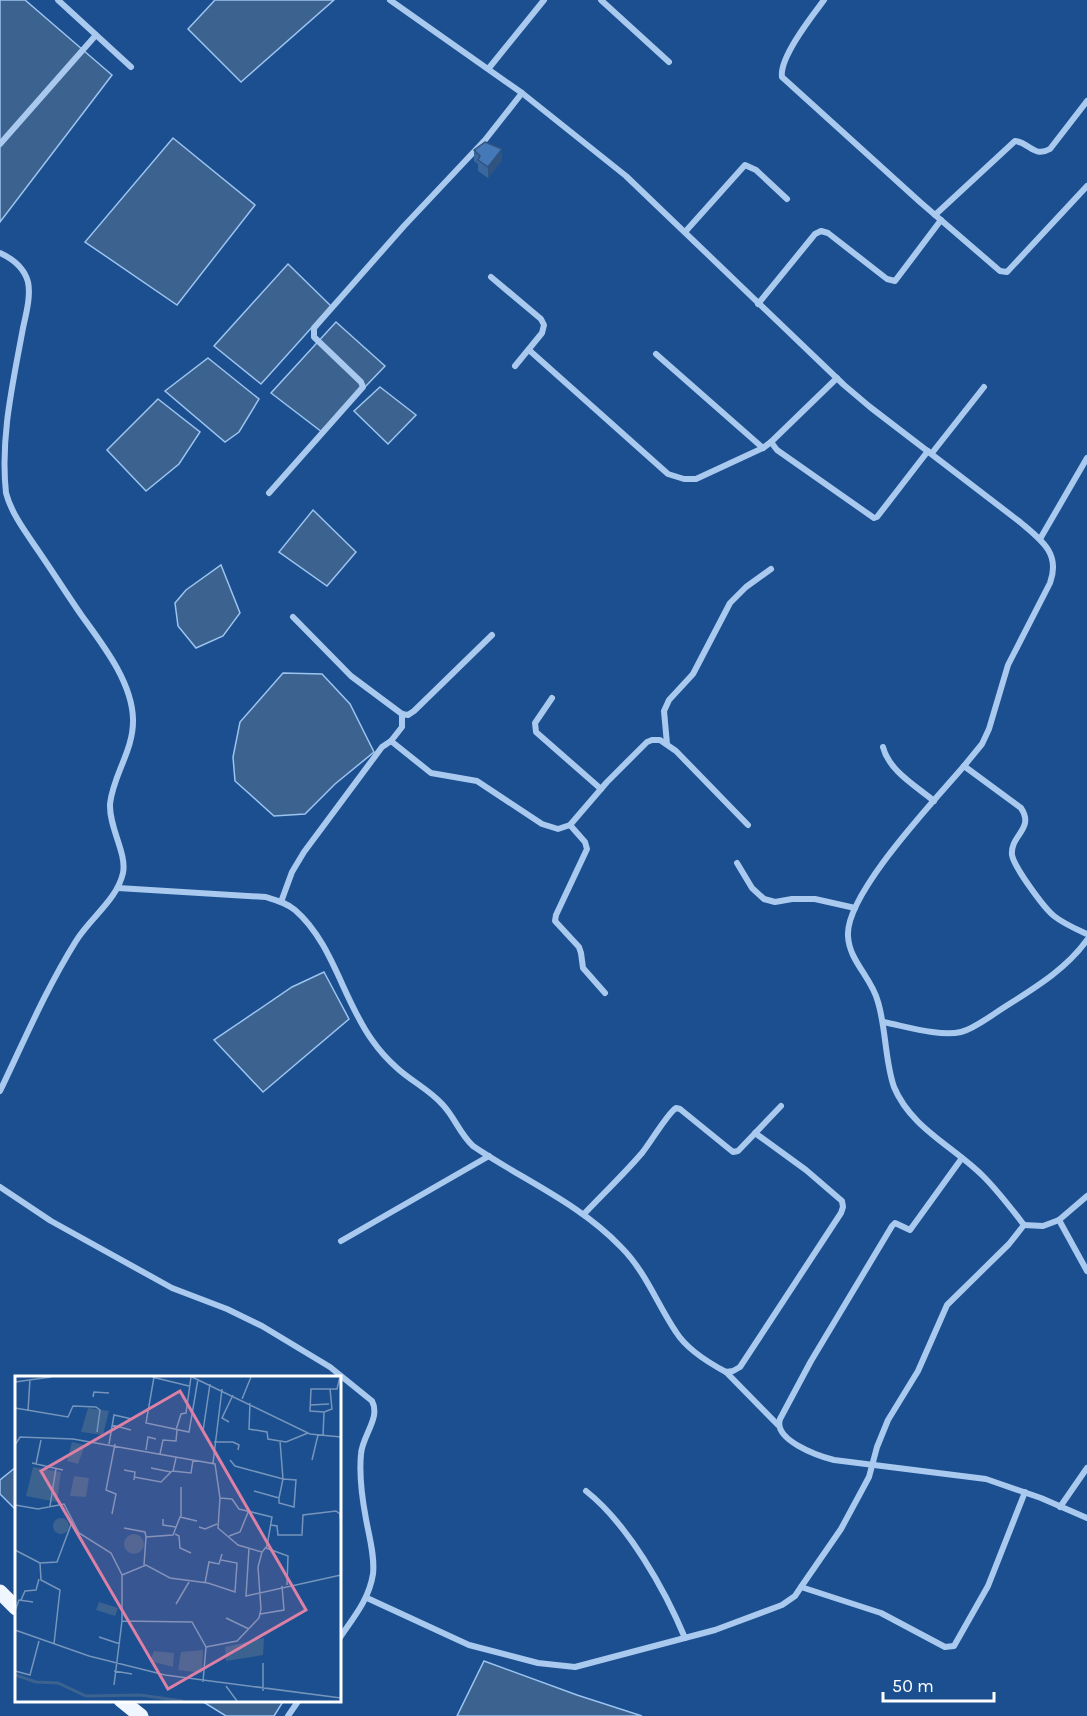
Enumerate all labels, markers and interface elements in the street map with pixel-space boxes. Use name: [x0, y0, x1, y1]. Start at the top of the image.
inset map: [15, 1376, 340, 1701]
scale bar: [883, 1665, 994, 1703]
text: 50 m: [892, 1675, 934, 1697]

